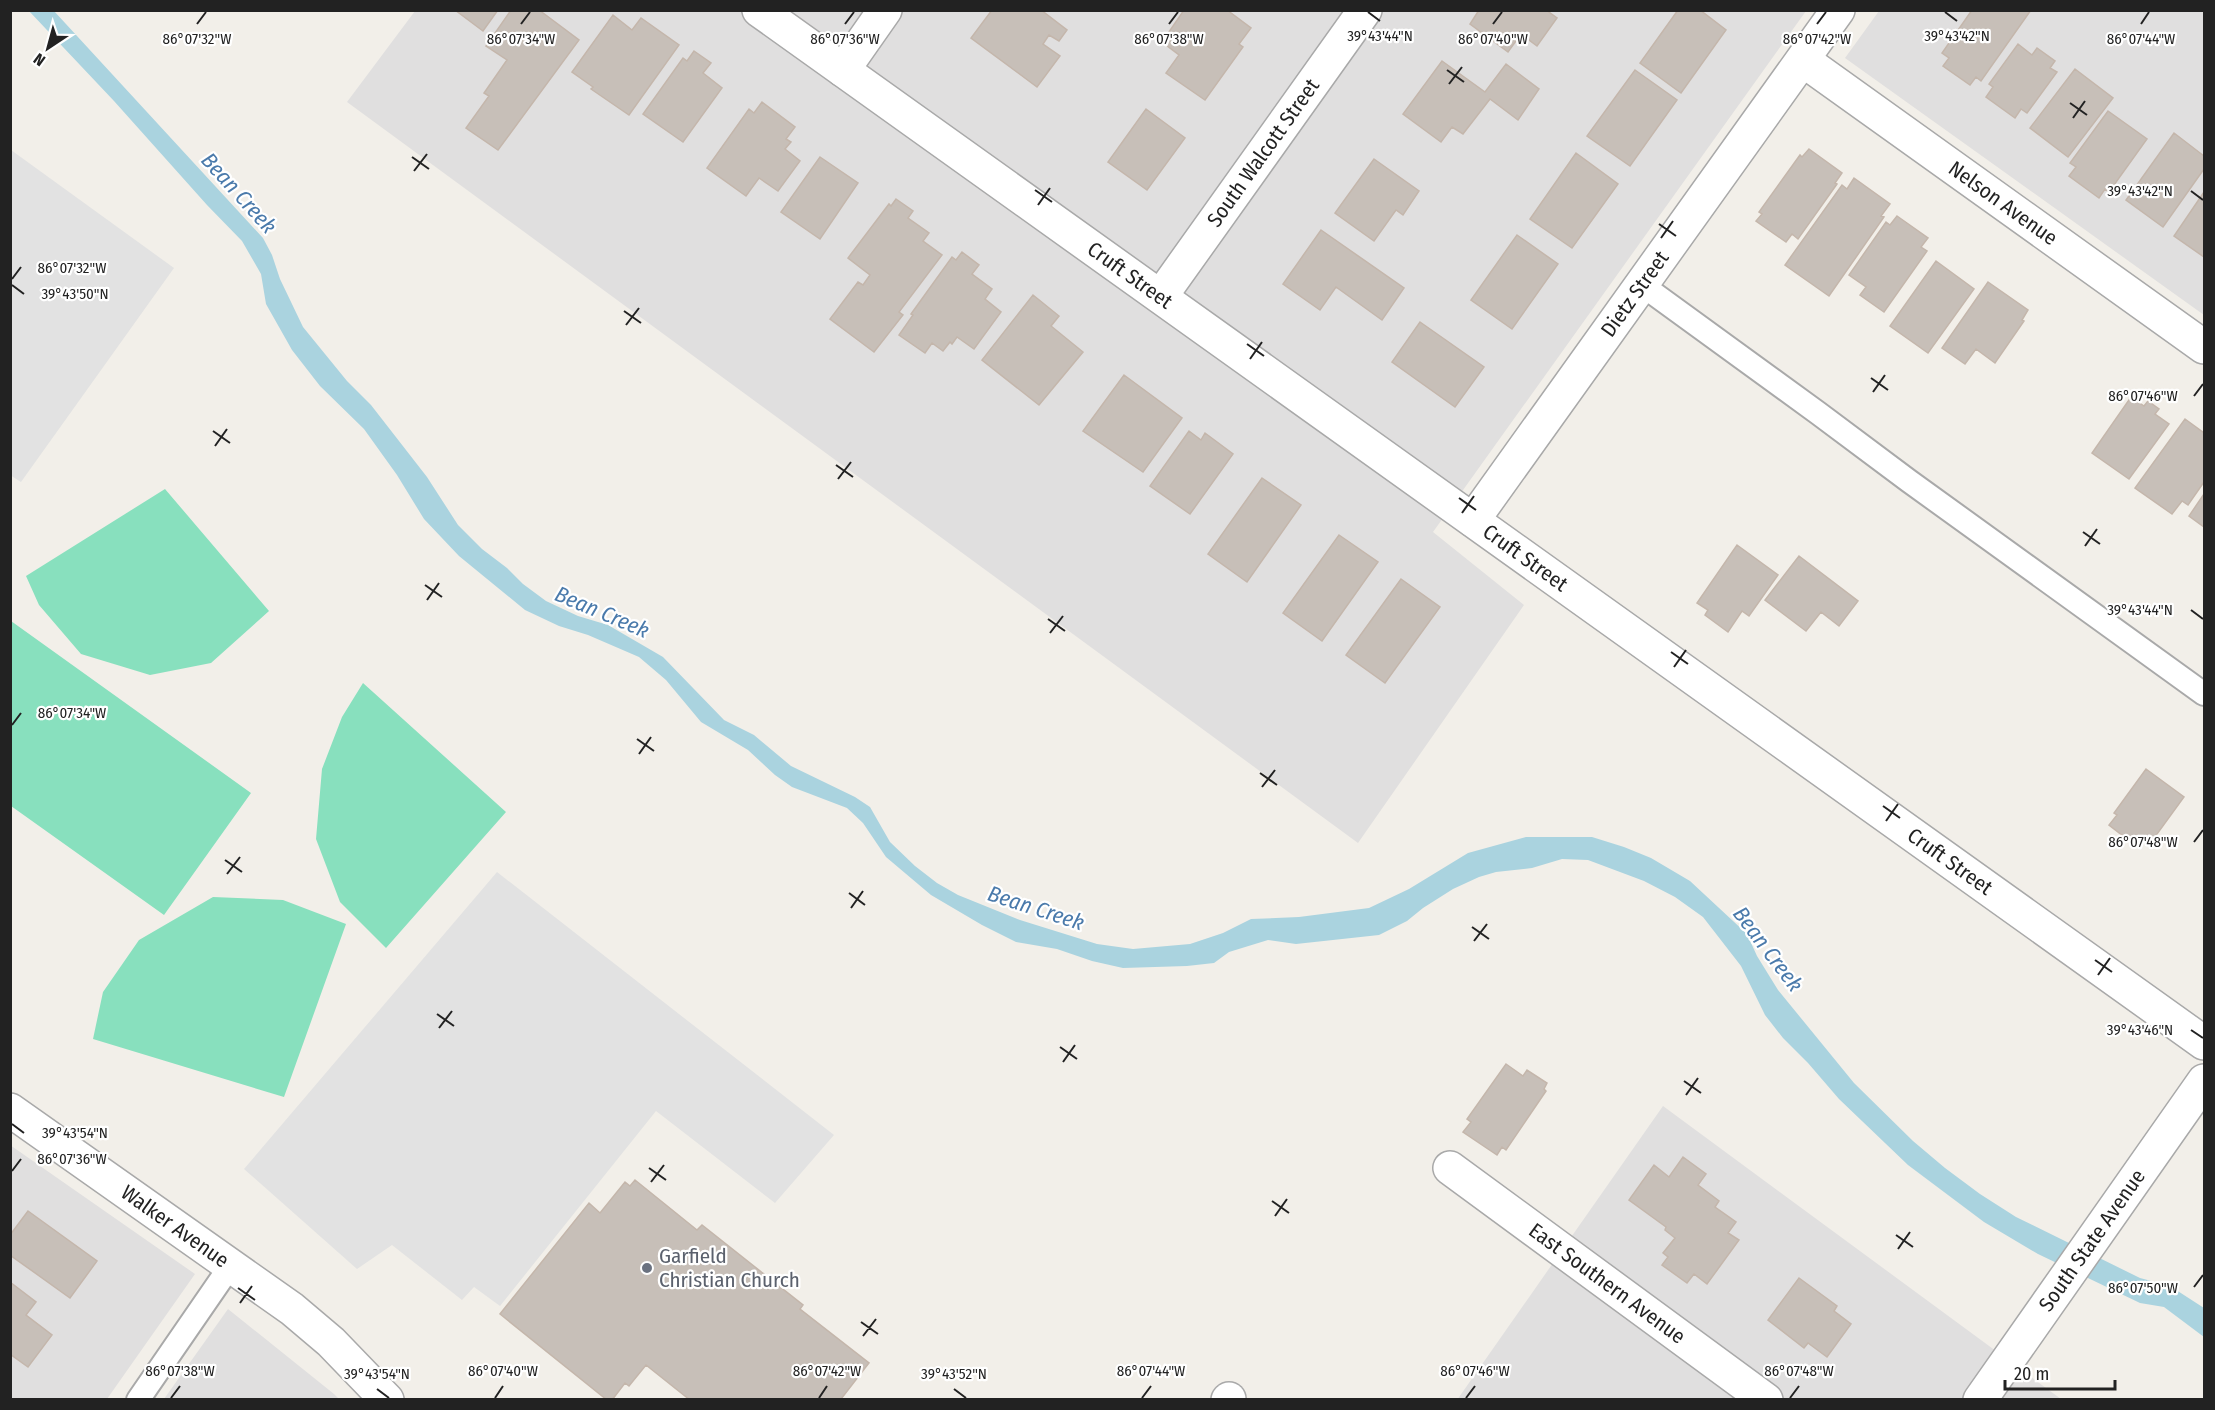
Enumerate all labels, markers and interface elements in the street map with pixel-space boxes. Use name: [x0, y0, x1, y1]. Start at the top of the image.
north arrow: [18, 18, 78, 78]
text: 39°43'44"N: [1347, 27, 1413, 45]
text: 39°43'42"N: [1924, 27, 1990, 45]
text: 86°07'32"W: [163, 30, 231, 48]
text: 86°07'34"W: [487, 30, 555, 48]
text: 86°07'36"W: [810, 30, 880, 48]
text: 86°07'38"W: [1134, 30, 1204, 48]
text: 86°07'40"W: [1458, 30, 1528, 48]
text: 86°07'42"W: [1783, 30, 1851, 48]
text: 86°07'44"W: [2107, 30, 2175, 48]
text: N: [30, 49, 49, 70]
street label: South Walcott Street: [1202, 73, 1325, 232]
water label: Bean Creek: [196, 147, 282, 239]
street label: Nelson Avenue: [1944, 155, 2063, 251]
text: 39°43'42"N: [2107, 182, 2173, 200]
street label: Cruft Street: [1082, 236, 1178, 315]
street label: Dietz Street: [1595, 246, 1674, 342]
text: 86°07'32"W: [38, 259, 106, 277]
text: 39°43'50"N: [41, 285, 109, 303]
text: 86°07'46"W: [2108, 387, 2178, 405]
street label: Cruft Street: [1478, 519, 1573, 597]
water label: Bean Creek: [551, 580, 653, 644]
text: 39°43'44"N: [2107, 601, 2173, 619]
text: 86°07'34"W: [38, 704, 106, 722]
street label: Cruft Street: [1902, 822, 1998, 901]
text: 86°07'48"W: [2108, 833, 2178, 851]
water label: Bean Creek: [984, 880, 1088, 936]
water label: Bean Creek: [1727, 901, 1809, 997]
text: 39°43'46"N: [2107, 1021, 2173, 1039]
text: 39°43'54"N: [42, 1124, 108, 1142]
text: 86°07'36"W: [37, 1150, 107, 1168]
street label: South State Avenue: [2033, 1164, 2151, 1317]
street label: Walker Avenue: [116, 1179, 234, 1273]
street label: East Southern Avenue: [1524, 1217, 1691, 1349]
place label: Garfield Christian Church: [659, 1243, 800, 1293]
marker: Garfield Christian Church: [640, 1261, 654, 1275]
text: 86°07'50"W: [2108, 1279, 2178, 1297]
scale bar: [2005, 1353, 2114, 1391]
text: 86°07'38"W: [145, 1362, 215, 1380]
text: 86°07'40"W: [468, 1362, 538, 1380]
text: 86°07'42"W: [793, 1362, 861, 1380]
text: 86°07'44"W: [1117, 1362, 1185, 1380]
text: 86°07'46"W: [1440, 1362, 1510, 1380]
text: 86°07'48"W: [1764, 1362, 1834, 1380]
text: 20 m: [2014, 1363, 2049, 1385]
text: 39°43'54"N: [344, 1365, 410, 1383]
text: 39°43'52"N: [921, 1365, 987, 1383]

